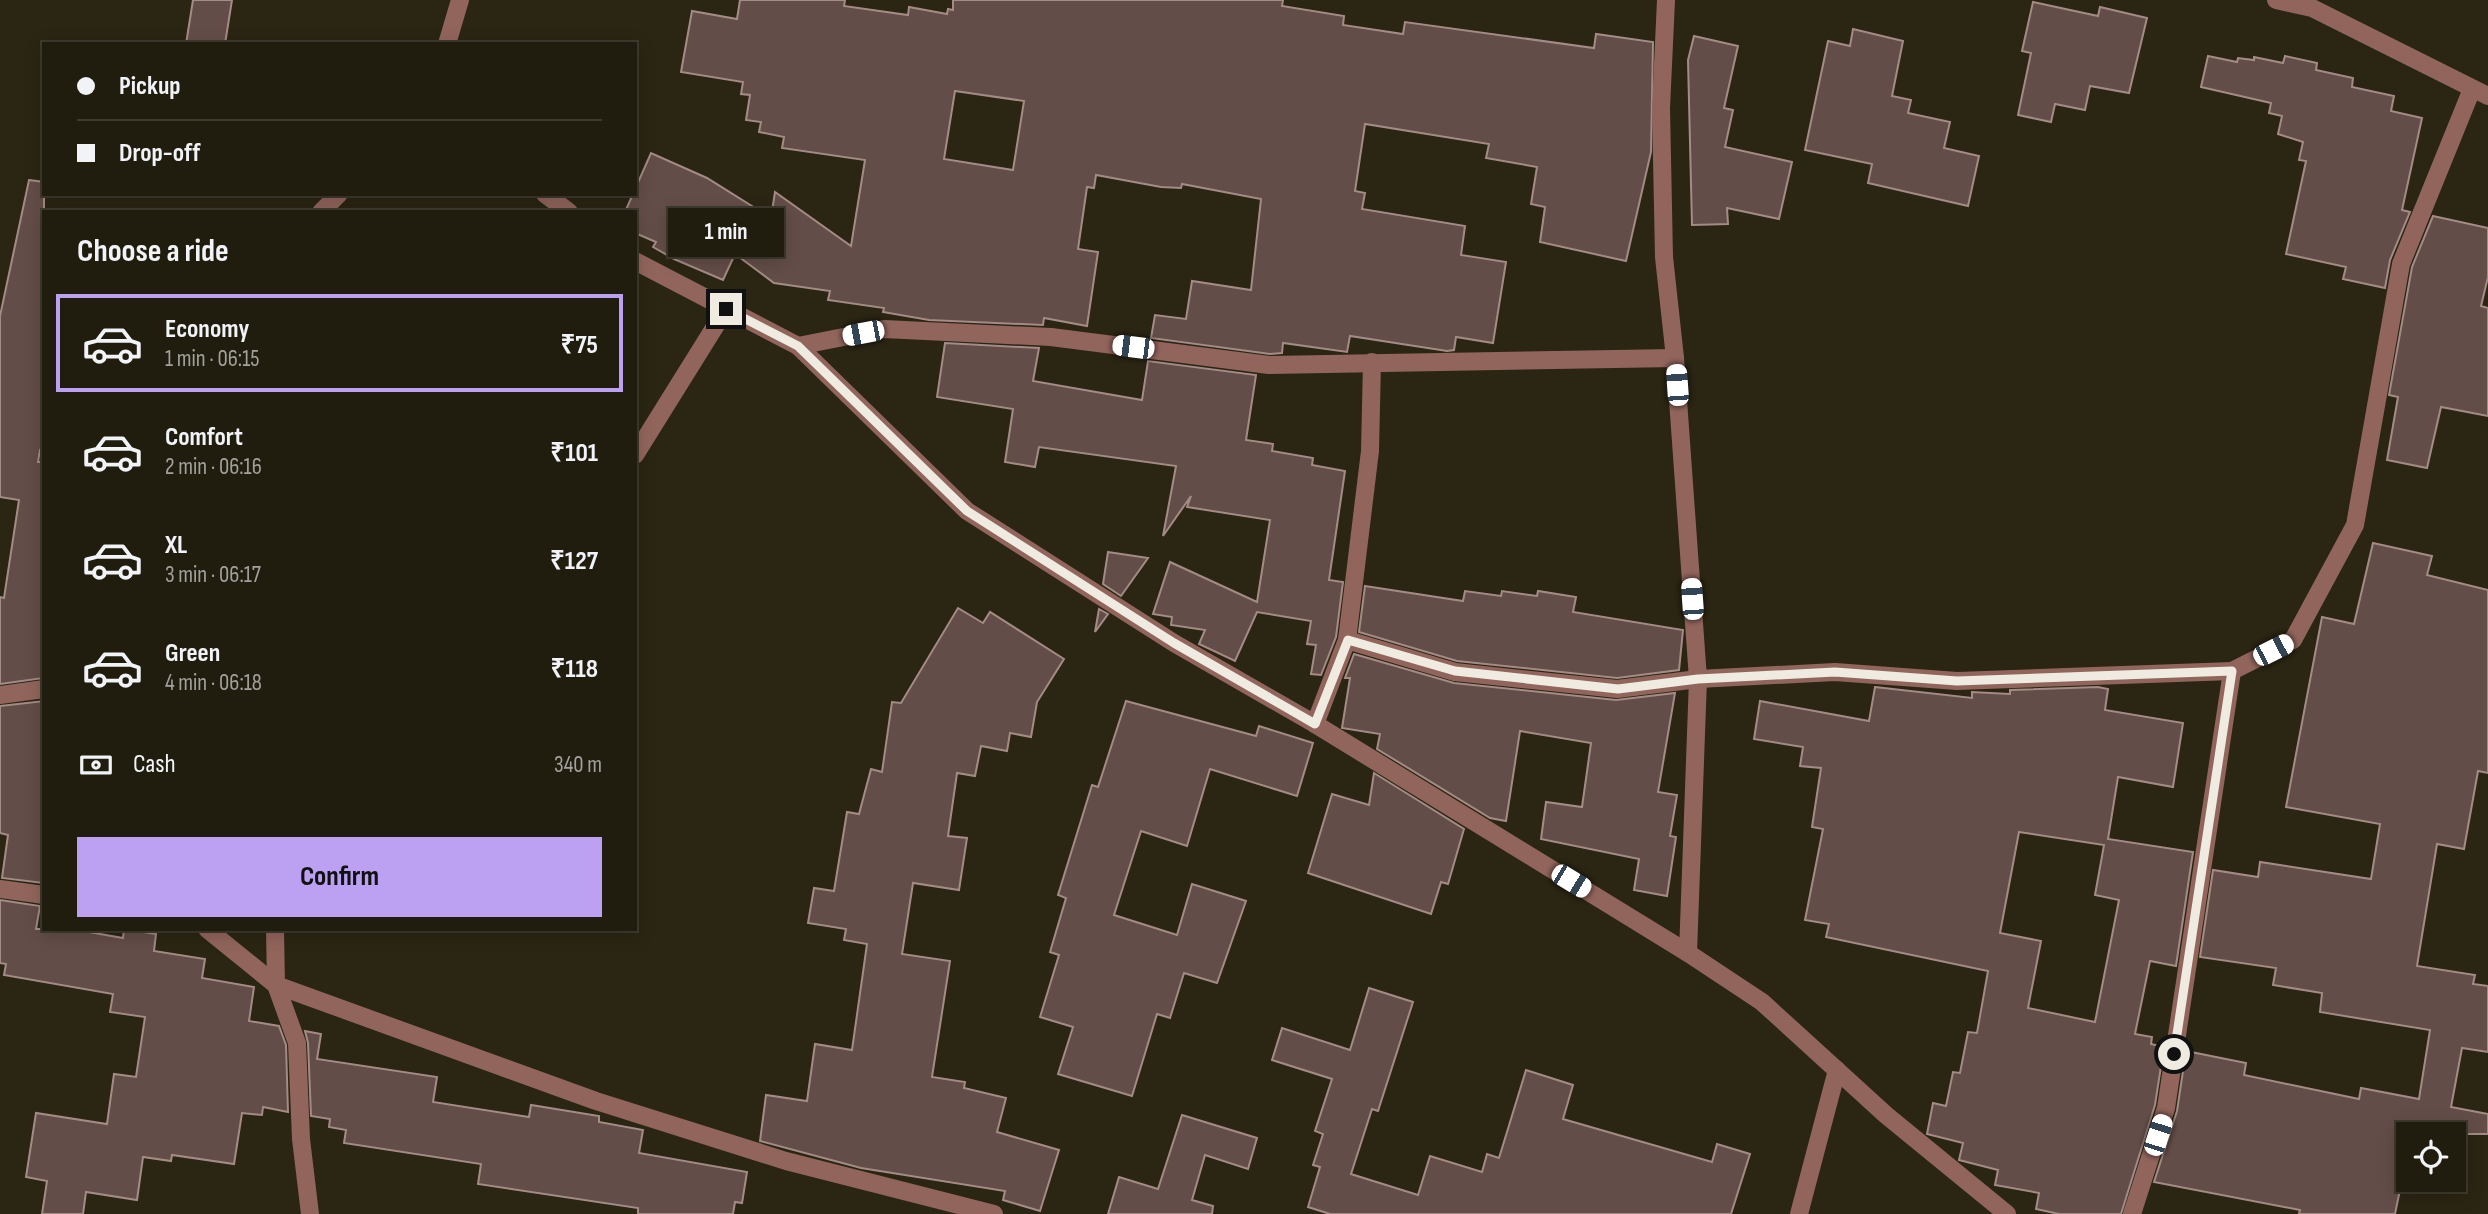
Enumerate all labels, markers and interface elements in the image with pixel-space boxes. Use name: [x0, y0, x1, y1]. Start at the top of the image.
text: Pickup: [119, 71, 181, 102]
text: Drop-off: [119, 138, 200, 169]
callout: 1 min: [668, 208, 784, 256]
text: 1 min: [705, 218, 747, 246]
text: Choose a ride: [77, 232, 229, 271]
route end: [710, 293, 742, 325]
icon: car: [81, 312, 144, 375]
text: Economy: [165, 314, 249, 345]
car: [841, 319, 886, 347]
text: ₹75: [560, 330, 598, 361]
car: [1111, 334, 1156, 360]
text: 1 min · 06:15: [165, 345, 259, 373]
car: [1666, 363, 1689, 407]
icon: car: [81, 420, 144, 483]
text: Comfort: [165, 422, 243, 453]
text: ₹101: [550, 438, 598, 469]
text: 2 min · 06:16: [165, 453, 262, 481]
icon: car: [81, 528, 144, 591]
text: XL: [165, 530, 187, 561]
text: ₹127: [550, 546, 598, 577]
text: 3 min · 06:17: [165, 561, 261, 589]
car: [1681, 577, 1704, 621]
car: [2250, 631, 2297, 669]
icon: car: [81, 636, 144, 699]
text: Green: [165, 638, 220, 669]
text: ₹118: [550, 654, 598, 685]
text: 4 min · 06:18: [165, 669, 262, 697]
icon: cash: [77, 746, 115, 784]
text: Cash: [133, 749, 176, 780]
text: 340 m: [554, 751, 602, 779]
button: Confirm: [77, 837, 602, 917]
car: [1548, 861, 1595, 901]
route start: [2158, 1038, 2190, 1070]
car: [2142, 1112, 2175, 1158]
map controls: [2396, 1122, 2466, 1192]
button: locate: [2396, 1122, 2466, 1192]

